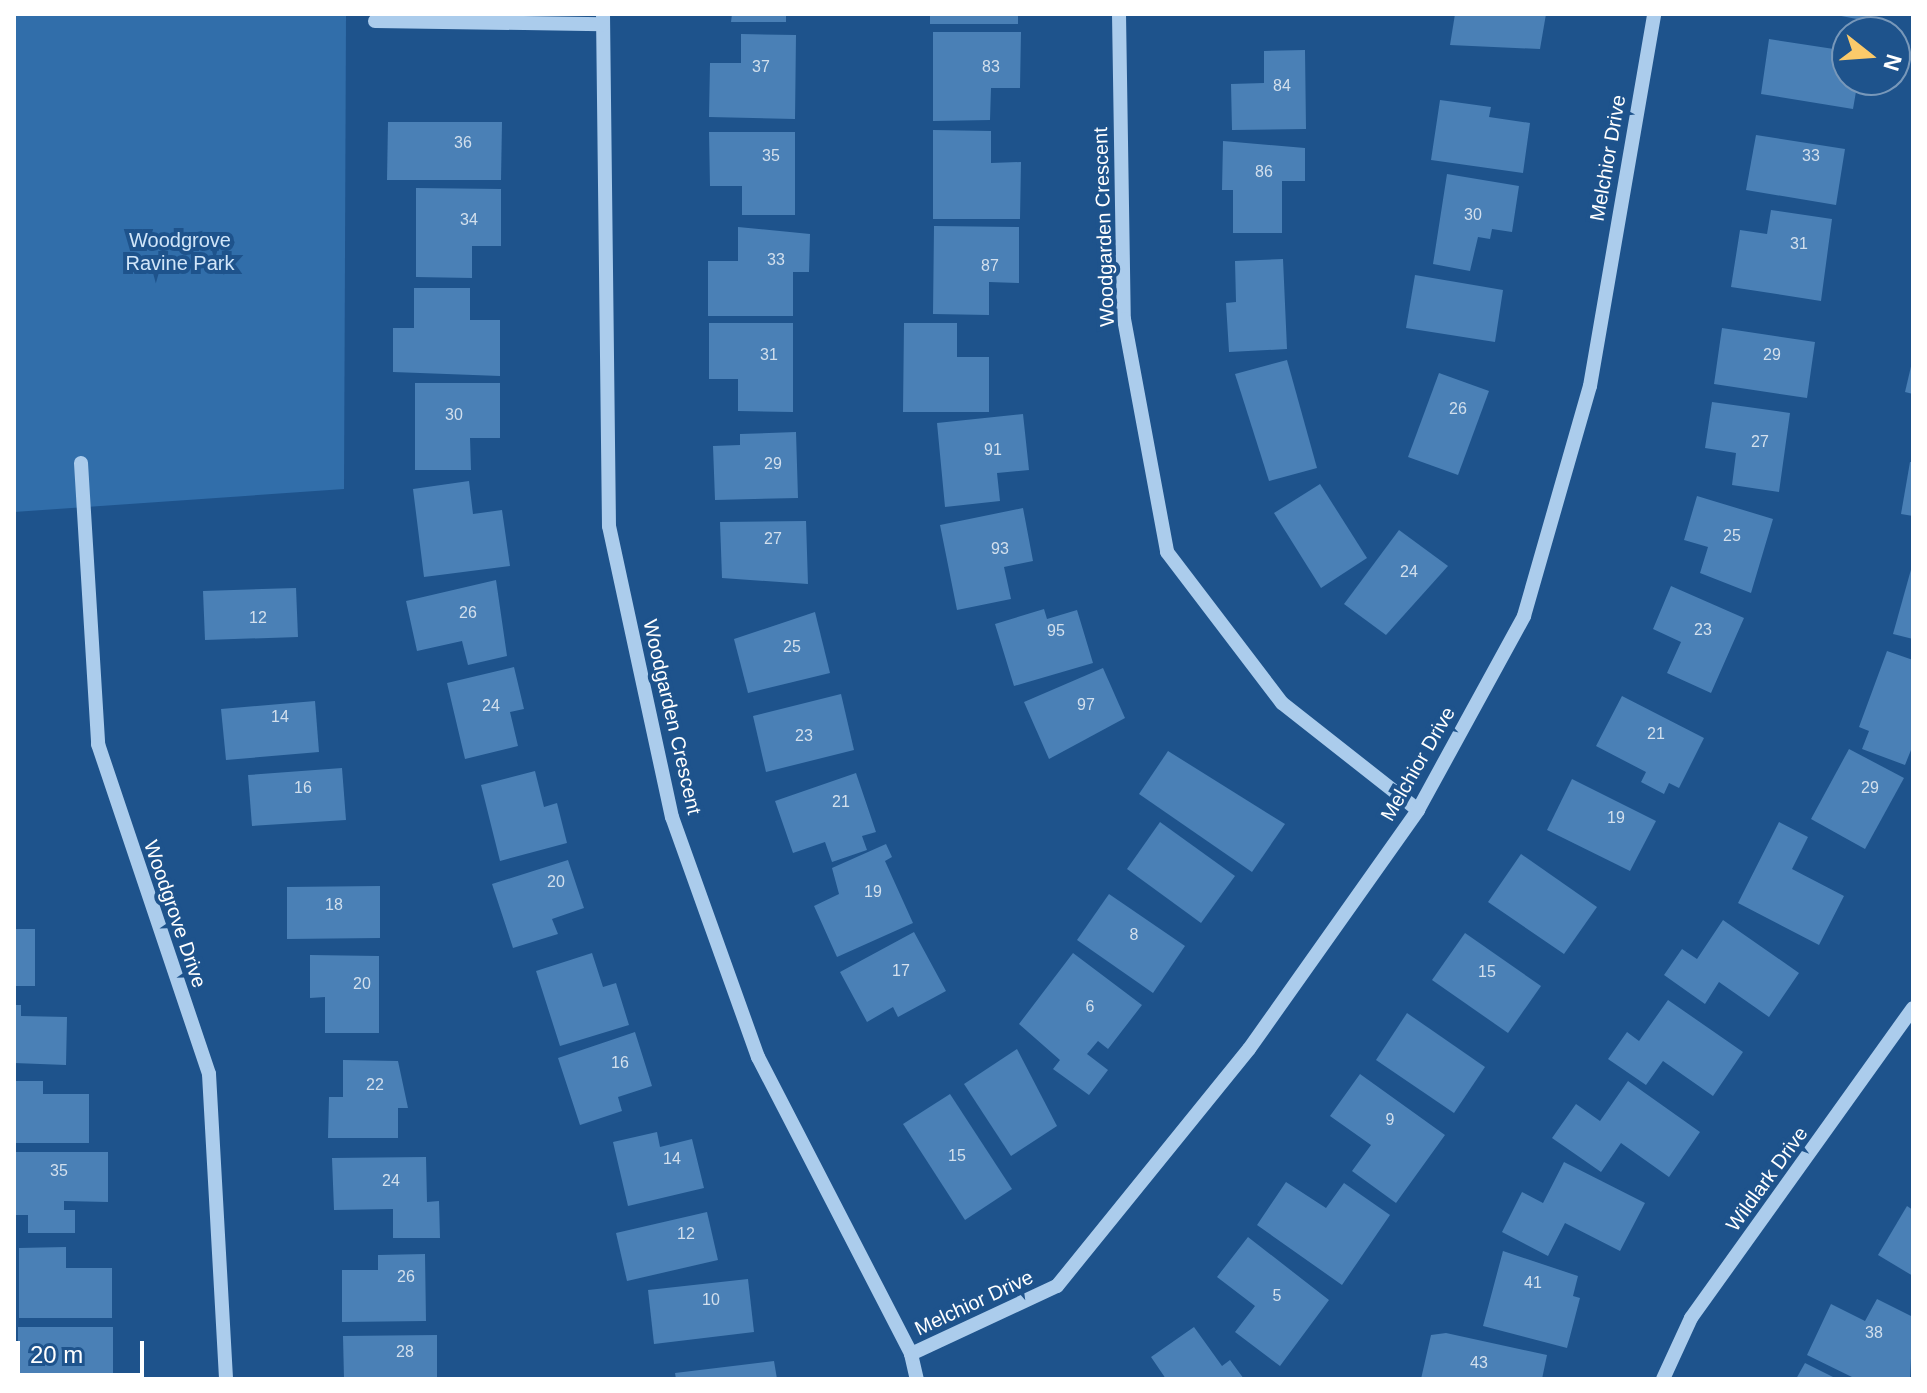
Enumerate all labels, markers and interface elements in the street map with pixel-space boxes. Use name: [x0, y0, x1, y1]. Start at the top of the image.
north arrow: [1831, 16, 1911, 96]
text: N: [1878, 51, 1907, 74]
house number: 37: [752, 57, 770, 77]
house number: 83: [982, 57, 1000, 77]
house number: 84: [1273, 76, 1291, 96]
street label: Melchior Drive: [1585, 93, 1631, 223]
street label: Woodgarden Crescent: [1089, 127, 1119, 327]
house number: 36: [454, 133, 472, 153]
house number: 35: [762, 146, 780, 166]
house number: 33: [1802, 146, 1820, 166]
house number: 86: [1255, 162, 1273, 182]
house number: 30: [1464, 205, 1482, 225]
house number: 34: [460, 210, 478, 230]
park label: Woodgrove Ravine Park: [126, 228, 234, 275]
house number: 31: [1790, 234, 1808, 254]
house number: 33: [767, 250, 785, 270]
house number: 87: [981, 256, 999, 276]
house number: 31: [760, 345, 778, 365]
house number: 29: [1763, 345, 1781, 365]
house number: 26: [1449, 399, 1467, 419]
house number: 30: [445, 405, 463, 425]
house number: 27: [1751, 432, 1769, 452]
house number: 91: [984, 440, 1002, 460]
house number: 29: [764, 454, 782, 474]
house number: 25: [1723, 526, 1741, 546]
house number: 27: [764, 529, 782, 549]
house number: 93: [991, 539, 1009, 559]
house number: 24: [1400, 562, 1418, 582]
house number: 26: [459, 603, 477, 623]
house number: 12: [249, 608, 267, 628]
street label: Woodgarden Crescent: [638, 617, 706, 817]
house number: 23: [1694, 620, 1712, 640]
house number: 95: [1047, 621, 1065, 641]
house number: 25: [783, 637, 801, 657]
house number: 97: [1077, 695, 1095, 715]
house number: 24: [482, 696, 500, 716]
street label: Melchior Drive: [1376, 703, 1460, 825]
house number: 14: [271, 707, 289, 727]
house number: 21: [1647, 724, 1665, 744]
house number: 23: [795, 726, 813, 746]
house number: 16: [294, 778, 312, 798]
house number: 29: [1861, 778, 1879, 798]
house number: 21: [832, 792, 850, 812]
house number: 19: [1607, 808, 1625, 828]
street label: Woodgrove Drive: [139, 837, 211, 991]
house number: 20: [547, 872, 565, 892]
house number: 19: [864, 882, 882, 902]
house number: 18: [325, 895, 343, 915]
house number: 8: [1130, 925, 1138, 945]
house number: 17: [892, 961, 910, 981]
house number: 15: [1478, 962, 1496, 982]
house number: 20: [353, 974, 371, 994]
house number: 6: [1086, 997, 1094, 1017]
house number: 16: [611, 1053, 629, 1073]
house number: 22: [366, 1075, 384, 1095]
house number: 9: [1386, 1110, 1394, 1130]
street label: Wildlark Drive: [1721, 1122, 1813, 1236]
house number: 15: [948, 1146, 966, 1166]
house number: 14: [663, 1149, 681, 1169]
house number: 35: [50, 1161, 68, 1181]
house number: 24: [382, 1171, 400, 1191]
house number: 12: [677, 1224, 695, 1244]
street label: Melchior Drive: [911, 1265, 1037, 1341]
house number: 26: [397, 1267, 415, 1287]
house number: 41: [1524, 1273, 1542, 1293]
house number: 5: [1273, 1286, 1281, 1306]
house number: 10: [702, 1290, 720, 1310]
house number: 38: [1865, 1323, 1883, 1343]
scale bar: [20, 1325, 148, 1375]
text: 20 m: [30, 1341, 83, 1368]
house number: 28: [396, 1342, 414, 1362]
house number: 43: [1470, 1353, 1488, 1373]

